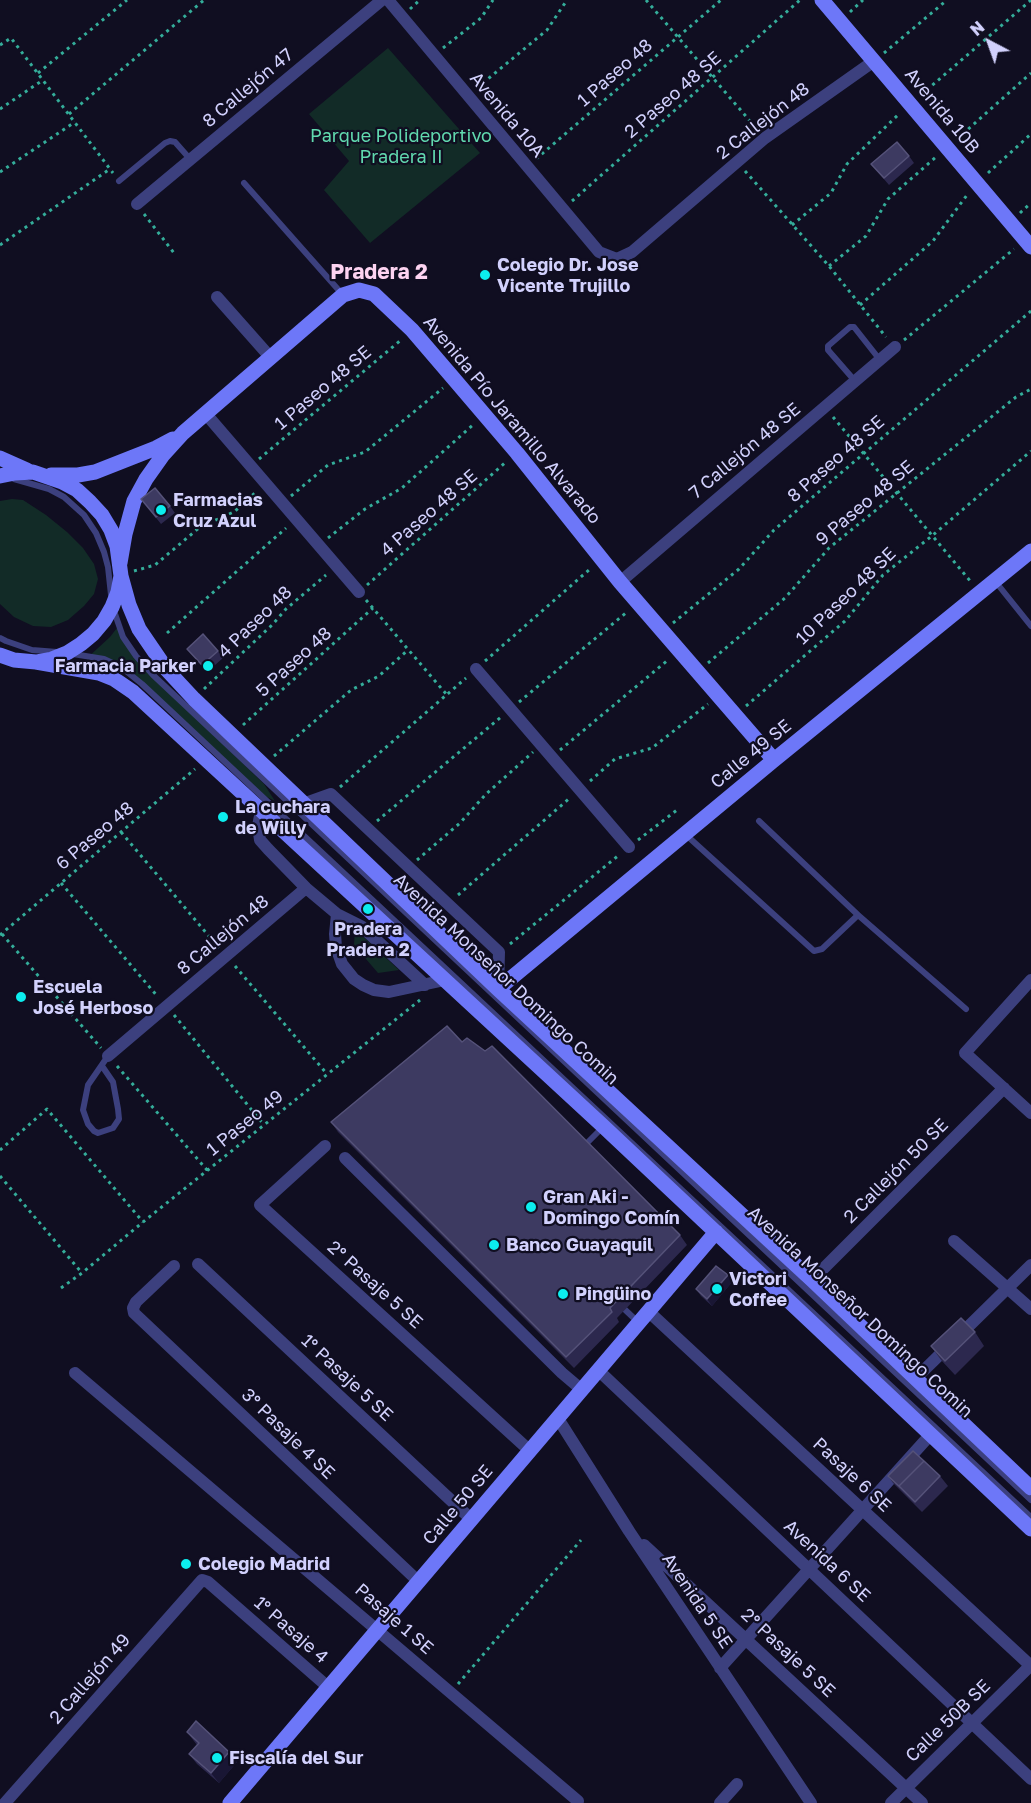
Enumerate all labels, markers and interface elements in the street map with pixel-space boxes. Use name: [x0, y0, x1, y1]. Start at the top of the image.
north arrow: [959, 12, 1019, 72]
text: N: [966, 17, 988, 40]
street label: 1 Paseo 48: [573, 35, 657, 111]
street label: 8 Callejón 47: [198, 44, 298, 132]
street label: 2 Paseo 48 SE: [620, 47, 726, 143]
street label: Avenida 10B: [900, 64, 984, 158]
street label: Avenida 10A: [465, 68, 549, 162]
street label: 2 Callejón 48: [712, 78, 814, 164]
park label: Parque Polideportivo Pradera II: [310, 125, 492, 168]
place label: Colegio Dr. Jose Vicente Trujillo: [497, 254, 639, 296]
district label: Pradera 2: [330, 259, 428, 285]
marker: Colegio Dr. Jose Vicente Trujillo: [478, 268, 492, 282]
street label: Avenida Pío Jaramillo Alvarado: [419, 312, 605, 528]
street label: 1 Paseo 48 SE: [270, 341, 376, 435]
street label: 7 Callejón 48 SE: [685, 398, 805, 504]
street label: 8 Paseo 48 SE: [783, 411, 889, 507]
street label: 9 Paseo 48 SE: [812, 456, 918, 550]
street label: 4 Paseo 48 SE: [376, 465, 482, 561]
place label: Farmacias Cruz Azul: [173, 489, 263, 532]
marker: Farmacias Cruz Azul: [154, 503, 168, 517]
street label: 10 Paseo 48 SE: [792, 543, 900, 649]
street label: 4 Paseo 48: [214, 581, 296, 663]
street label: 5 Paseo 48: [252, 623, 336, 701]
place label: Farmacia Parker: [55, 655, 196, 677]
marker: Farmacia Parker: [201, 659, 215, 673]
street label: Calle 49 SE: [706, 715, 796, 793]
place label: La cuchara de Willy: [235, 796, 330, 838]
street label: 6 Paseo 48: [52, 797, 138, 875]
marker: La cuchara de Willy: [216, 810, 230, 824]
street label: Avenida Monseñor Domingo Comin: [389, 869, 623, 1089]
street label: 8 Callejón 48: [173, 890, 273, 980]
marker: Pradera Pradera 2: [361, 902, 375, 916]
place label: Pradera Pradera 2: [326, 918, 410, 960]
place label: Escuela José Herboso: [33, 976, 153, 1018]
marker: Escuela José Herboso: [14, 990, 28, 1004]
street label: 1 Paseo 49: [202, 1086, 288, 1160]
street label: 2 Callejón 50 SE: [839, 1114, 953, 1228]
place label: Gran Aki - Domingo Comín: [543, 1186, 680, 1228]
marker: Gran Aki - Domingo Comín: [524, 1200, 538, 1214]
street label: Avenida Monseñor Domingo Comin: [743, 1202, 977, 1422]
place label: Banco Guayaquil: [506, 1234, 653, 1256]
street label: 2° Pasaje 5 SE: [323, 1237, 427, 1333]
marker: Banco Guayaquil: [487, 1238, 501, 1252]
place label: Victori Coffee: [729, 1268, 787, 1310]
marker: Victori Coffee: [710, 1282, 724, 1296]
place label: Pingüino: [575, 1283, 651, 1305]
marker: Pingüino: [556, 1287, 570, 1301]
street label: 1° Pasaje 5 SE: [297, 1330, 397, 1426]
street label: 3° Pasaje 4 SE: [237, 1384, 339, 1484]
street label: Pasaje 6 SE: [808, 1433, 896, 1517]
street label: Calle 50 SE: [418, 1461, 498, 1549]
street label: Avenida 6 SE: [779, 1515, 875, 1607]
street label: Avenida 5 SE: [657, 1549, 737, 1653]
place label: Colegio Madrid: [198, 1553, 330, 1575]
marker: Colegio Madrid: [179, 1557, 193, 1571]
street label: Pasaje 1 SE: [350, 1579, 438, 1659]
street label: 1° Pasaje 4: [250, 1592, 332, 1668]
street label: 2° Pasaje 5 SE: [737, 1604, 839, 1702]
street label: 2 Callejón 49: [45, 1630, 135, 1728]
street label: Calle 50B SE: [901, 1675, 995, 1767]
place label: Fiscalía del Sur: [229, 1747, 363, 1769]
marker: Fiscalía del Sur: [210, 1751, 224, 1765]

